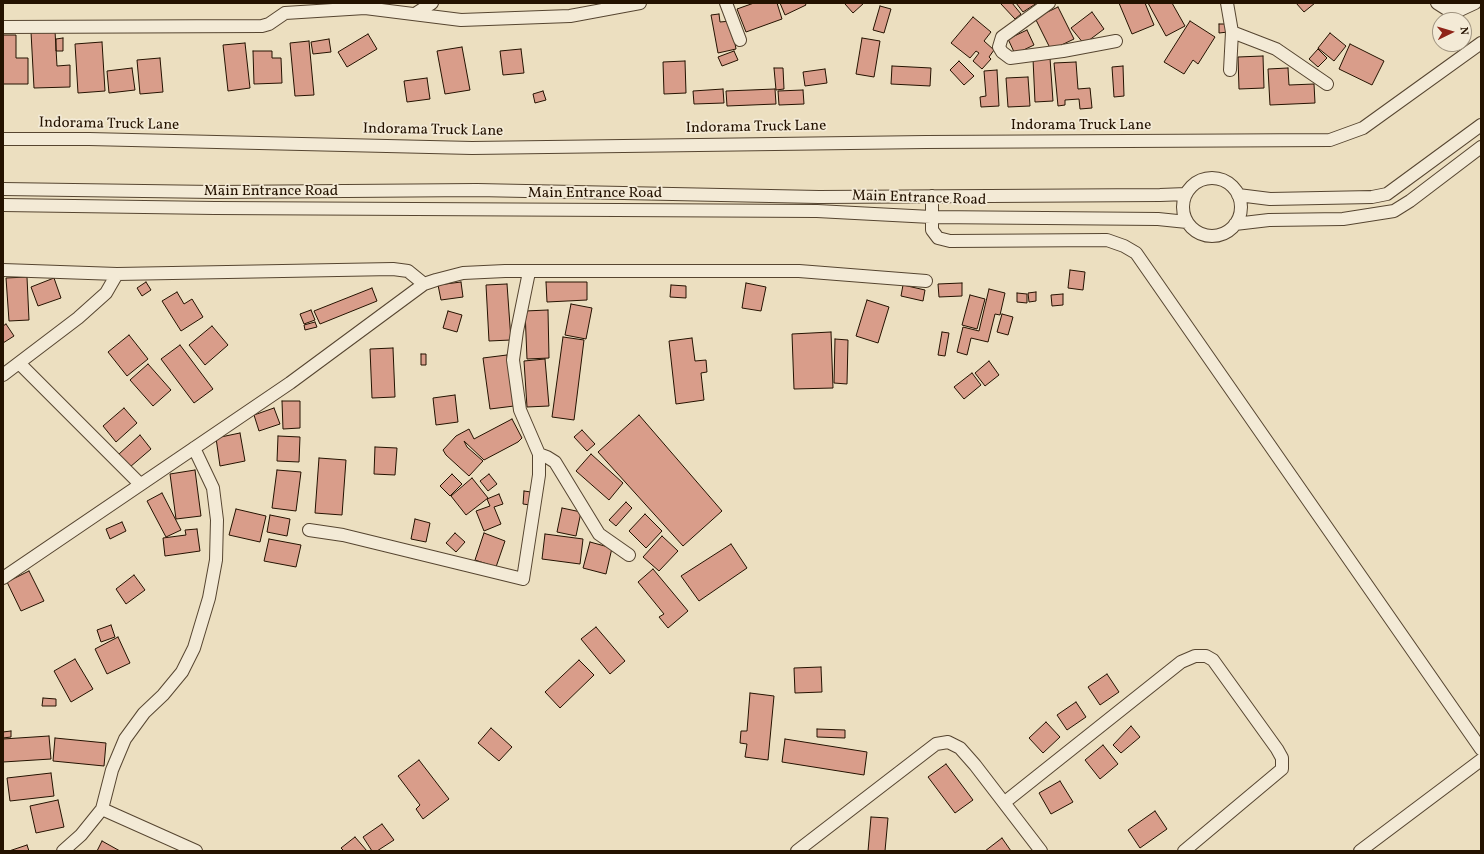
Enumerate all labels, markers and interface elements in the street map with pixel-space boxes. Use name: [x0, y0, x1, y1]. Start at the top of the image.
north arrow: [1432, 12, 1472, 52]
text: N: [1456, 26, 1471, 36]
street label: Indorama Truck Lane: [39, 115, 179, 135]
street label: Indorama Truck Lane: [1011, 117, 1151, 135]
street label: Indorama Truck Lane: [686, 118, 826, 138]
street label: Indorama Truck Lane: [363, 121, 503, 141]
street label: Main Entrance Road: [204, 183, 338, 201]
street label: Main Entrance Road: [528, 185, 662, 203]
street label: Main Entrance Road: [851, 188, 987, 210]

